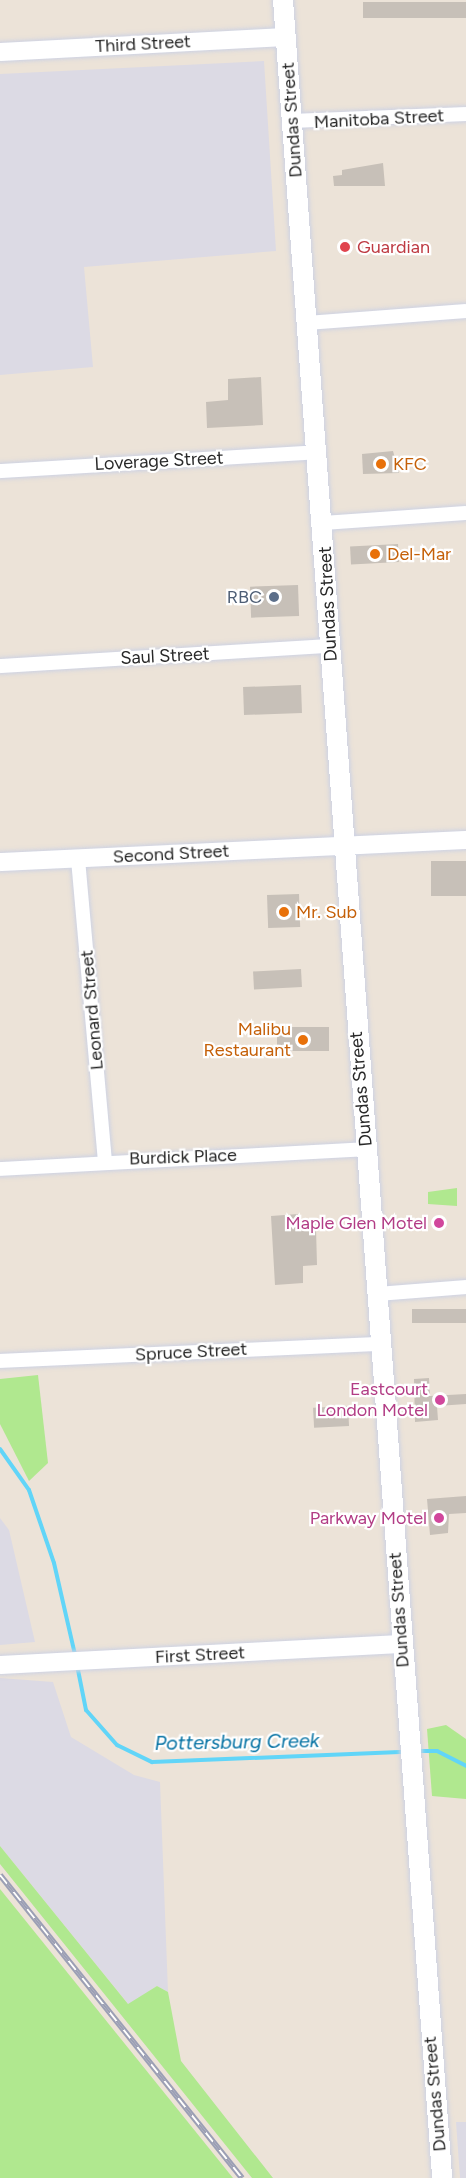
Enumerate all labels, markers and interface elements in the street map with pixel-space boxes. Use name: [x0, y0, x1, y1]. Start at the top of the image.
street label: Third Street: [95, 31, 191, 57]
street label: Dundas Street: [277, 62, 307, 178]
street label: Manitoba Street: [313, 105, 445, 133]
place label: Guardian: [357, 236, 430, 258]
marker: Guardian: [338, 240, 352, 254]
street label: Loverage Street: [94, 447, 224, 475]
place label: KFC: [393, 453, 427, 475]
marker: KFC: [374, 457, 388, 471]
place label: Del-Mar: [387, 543, 451, 565]
street label: Dundas Street: [314, 546, 342, 662]
marker: Del-Mar: [368, 547, 382, 561]
place label: RBC: [227, 586, 262, 608]
marker: RBC: [267, 590, 281, 604]
street label: Saul Street: [120, 643, 210, 669]
street label: Second Street: [112, 840, 230, 868]
place label: Mr. Sub: [296, 901, 357, 923]
marker: Mr. Sub: [277, 905, 291, 919]
street label: Leonard Street: [76, 949, 108, 1071]
place label: Malibu Restaurant: [203, 1019, 291, 1062]
street label: Dundas Street: [345, 1031, 377, 1147]
marker: Malibu Restaurant: [296, 1033, 310, 1047]
street label: Burdick Place: [129, 1144, 237, 1170]
place label: Maple Glen Motel: [286, 1212, 427, 1234]
marker: Maple Glen Motel: [432, 1216, 446, 1230]
street label: Spruce Street: [134, 1338, 248, 1366]
place label: Eastcourt London Motel: [316, 1379, 428, 1422]
marker: Eastcourt London Motel: [433, 1393, 447, 1407]
place label: Parkway Motel: [310, 1507, 427, 1529]
marker: Parkway Motel: [432, 1511, 446, 1525]
street label: Dundas Street: [384, 1552, 414, 1668]
street label: First Street: [154, 1642, 246, 1668]
water label: Pottersburg Creek: [154, 1729, 320, 1755]
street label: Dundas Street: [419, 2036, 451, 2152]

